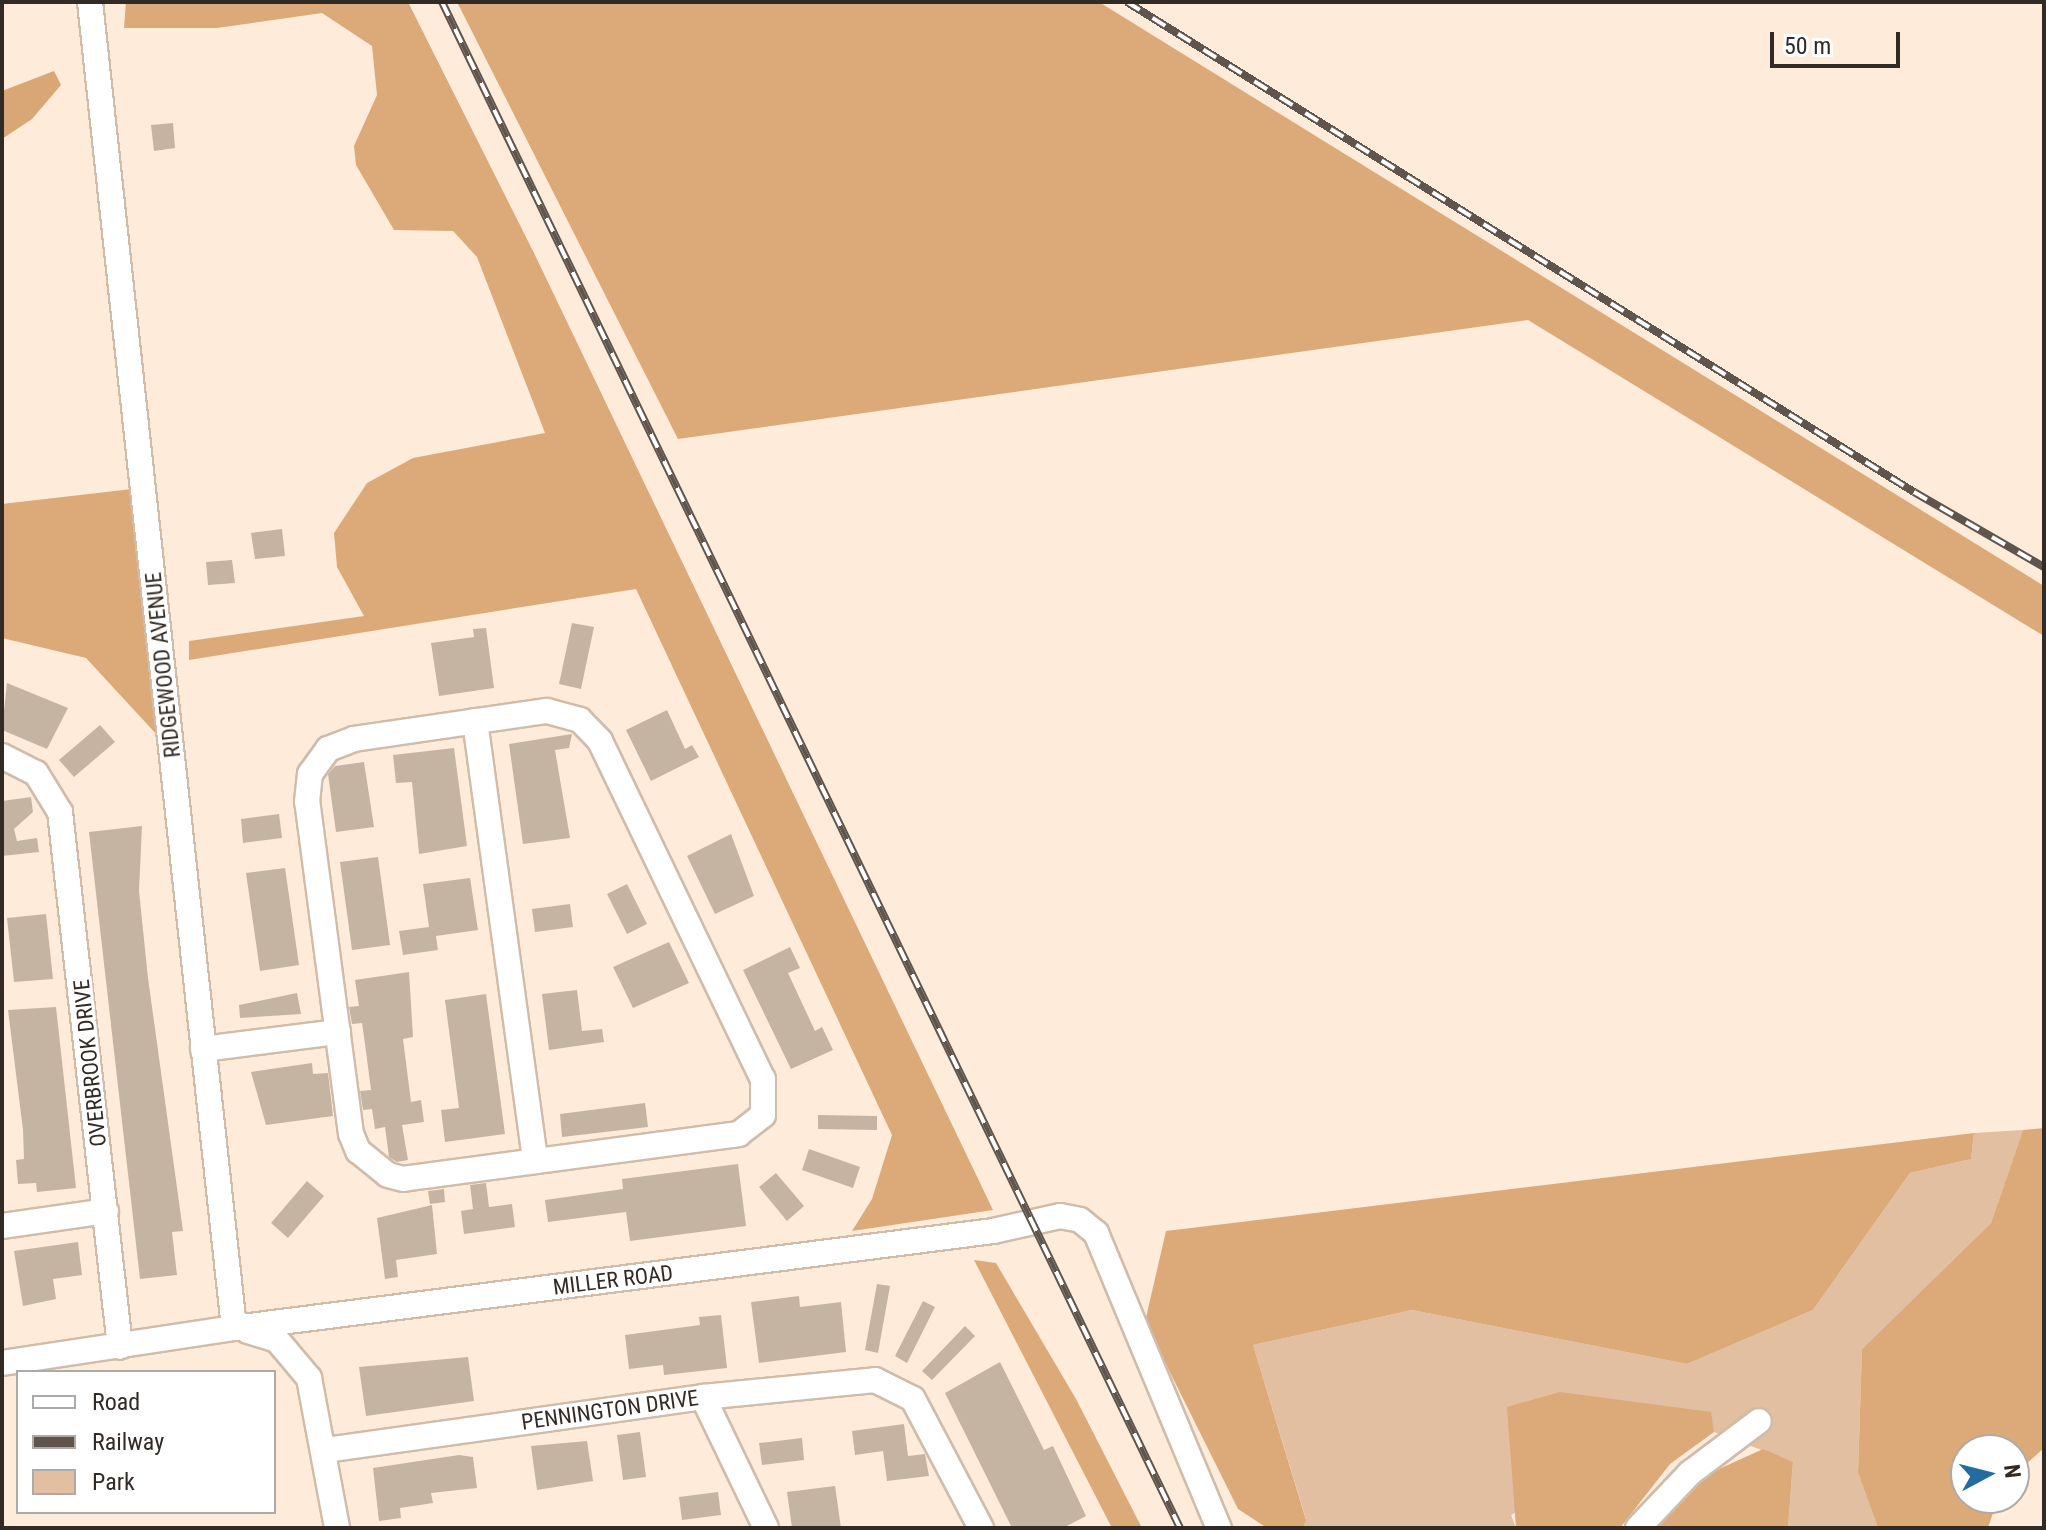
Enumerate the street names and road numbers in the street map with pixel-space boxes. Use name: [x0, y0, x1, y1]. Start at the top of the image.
street label: RIDGEWOOD AVENUE: [140, 571, 186, 759]
street label: OVERBROOK DRIVE: [68, 978, 112, 1148]
street label: MILLER ROAD: [552, 1260, 674, 1300]
street label: PENNINGTON DRIVE: [520, 1385, 700, 1435]

